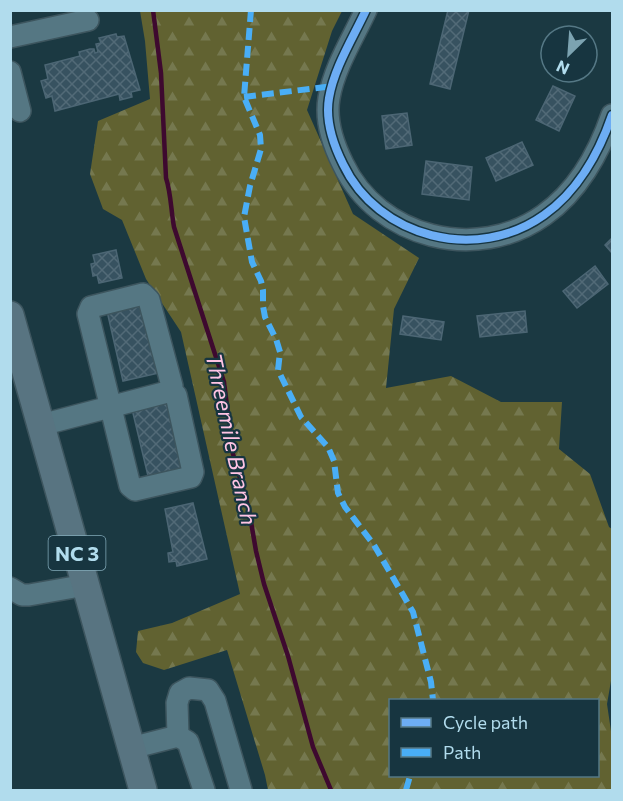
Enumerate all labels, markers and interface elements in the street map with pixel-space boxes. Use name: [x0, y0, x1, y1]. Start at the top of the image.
north arrow: [539, 24, 599, 84]
text: N: [553, 57, 572, 79]
water label: Threemile Branch: [201, 351, 263, 527]
road number: NC 3: [48, 536, 106, 570]
legend: [389, 699, 599, 777]
text: Cycle path: [443, 711, 528, 733]
text: Path: [443, 741, 481, 763]

